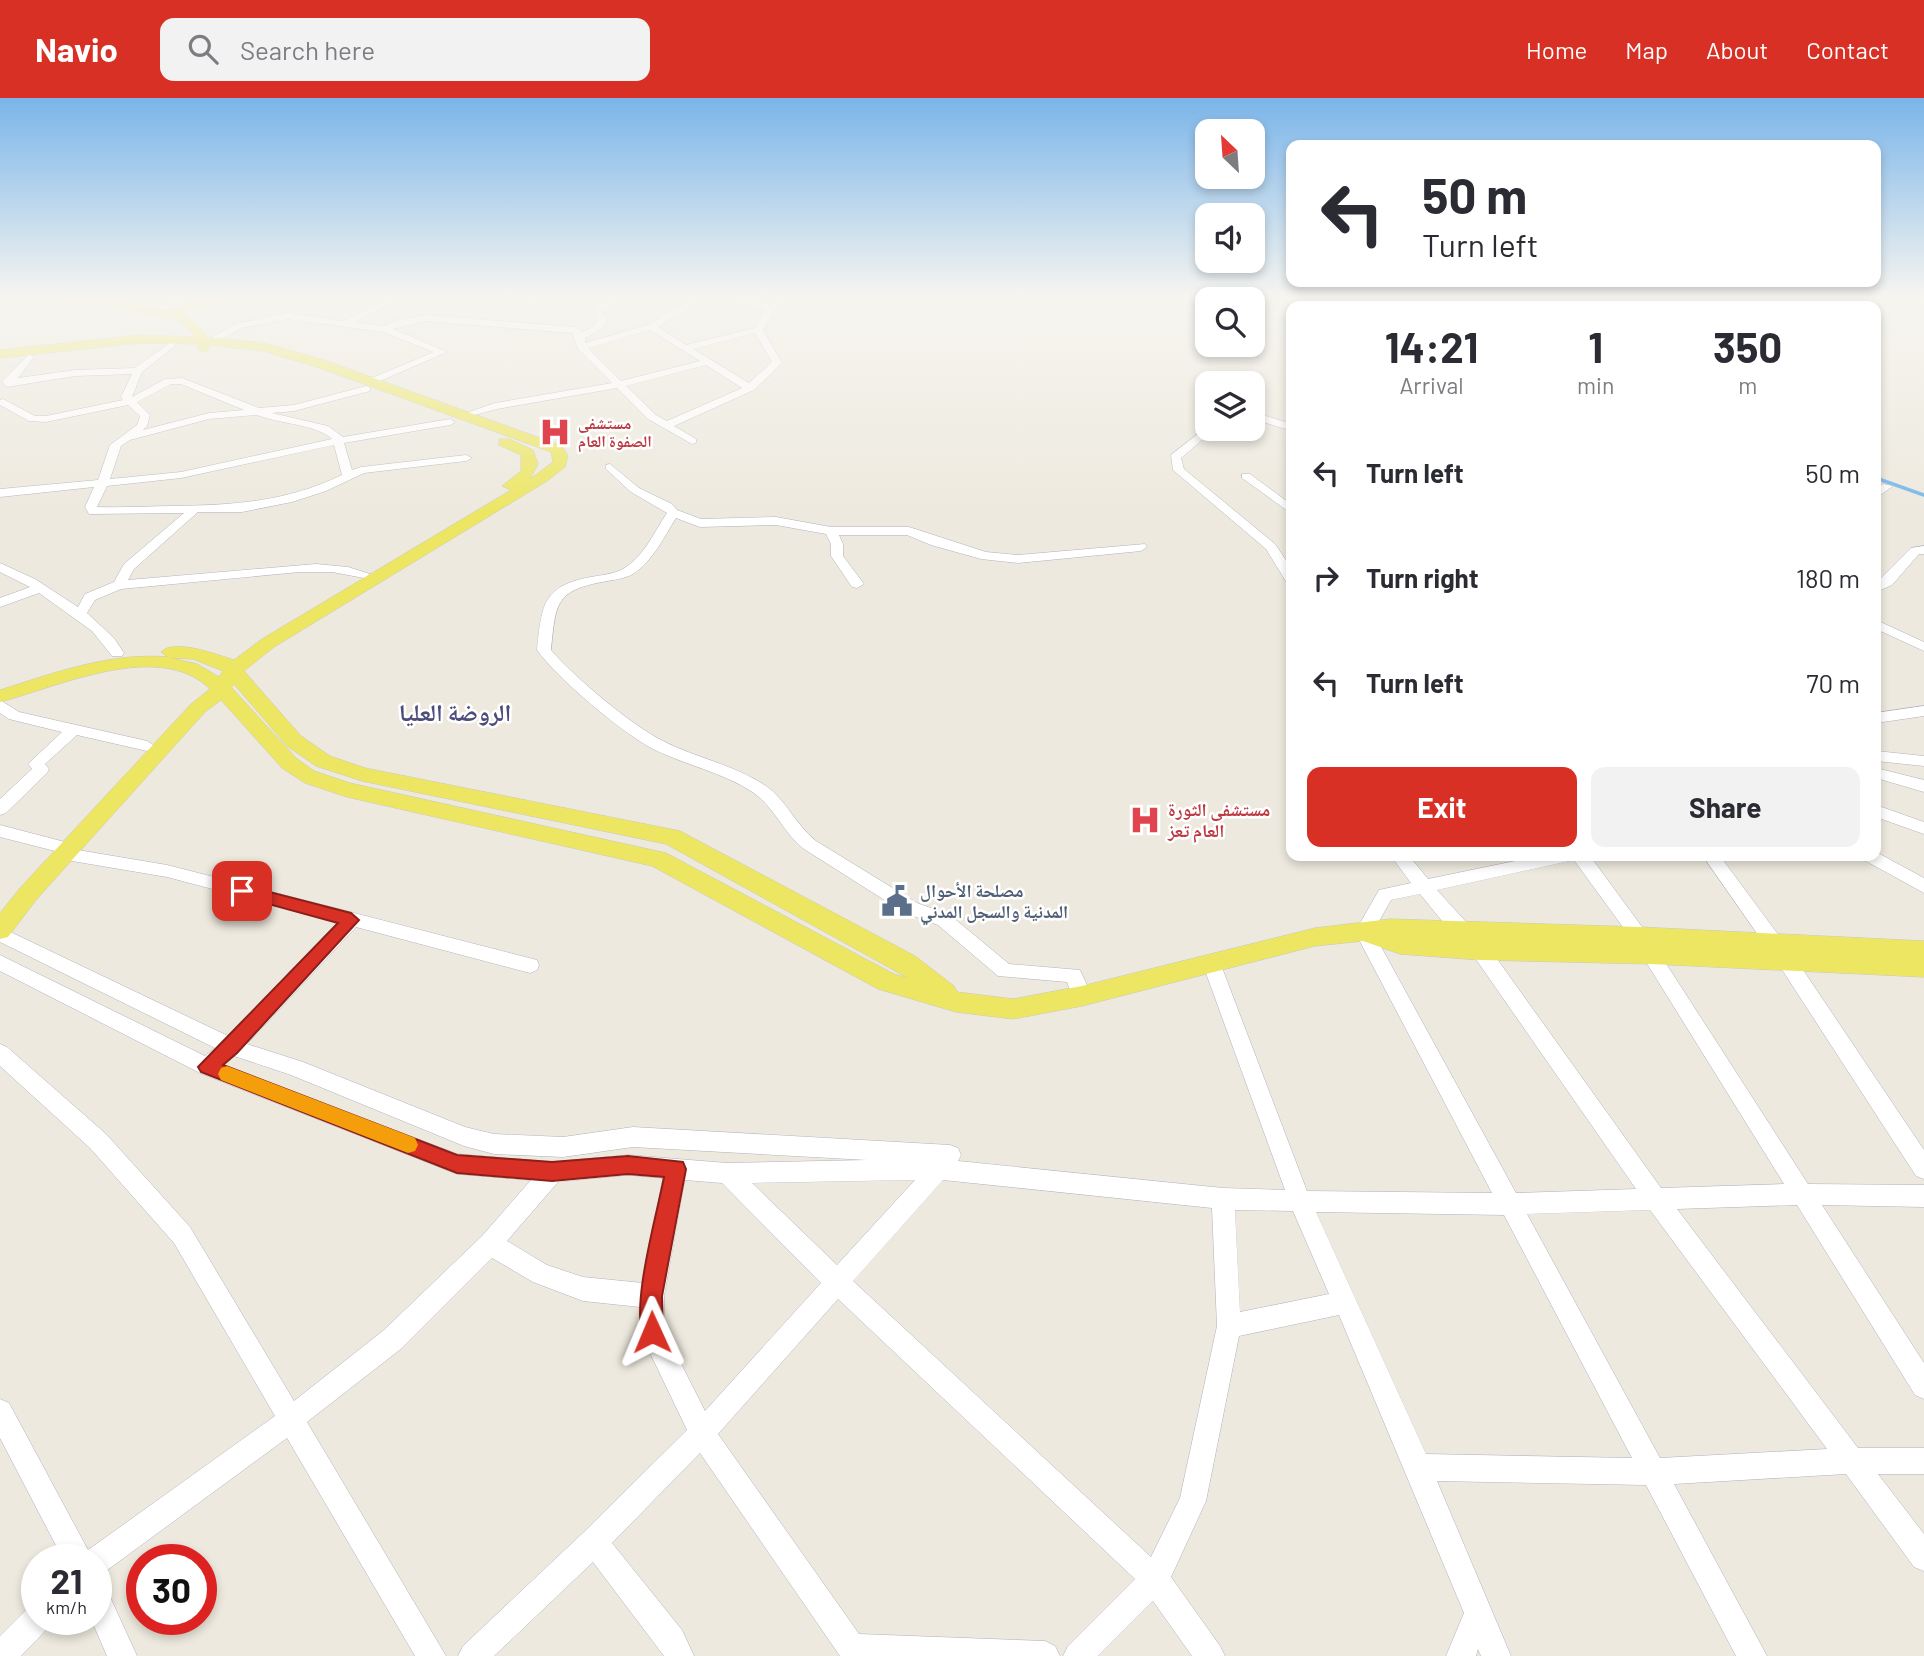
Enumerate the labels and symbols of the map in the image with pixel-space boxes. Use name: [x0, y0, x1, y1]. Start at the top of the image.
north arrow: [1195, 119, 1265, 189]
place label: مستشفى الصفوة العام: [578, 413, 652, 453]
hospital icon: مستشفى الصفوة العام: [538, 415, 572, 449]
district label: الروضة العليا: [399, 697, 511, 727]
place label: مستشفى الثورة العام تعز: [1167, 798, 1270, 843]
hospital icon: مستشفى الثورة العام تعز: [1128, 803, 1162, 837]
pin: [212, 861, 272, 921]
place label: مصلحة الأحوال المدنية والسجل المدني: [920, 879, 1068, 926]
public building icon: مصلحة الأحوال المدنية والسجل المدني: [880, 884, 914, 918]
position arrow: [615, 1295, 689, 1369]
speed limit sign: 30: [126, 1544, 217, 1635]

